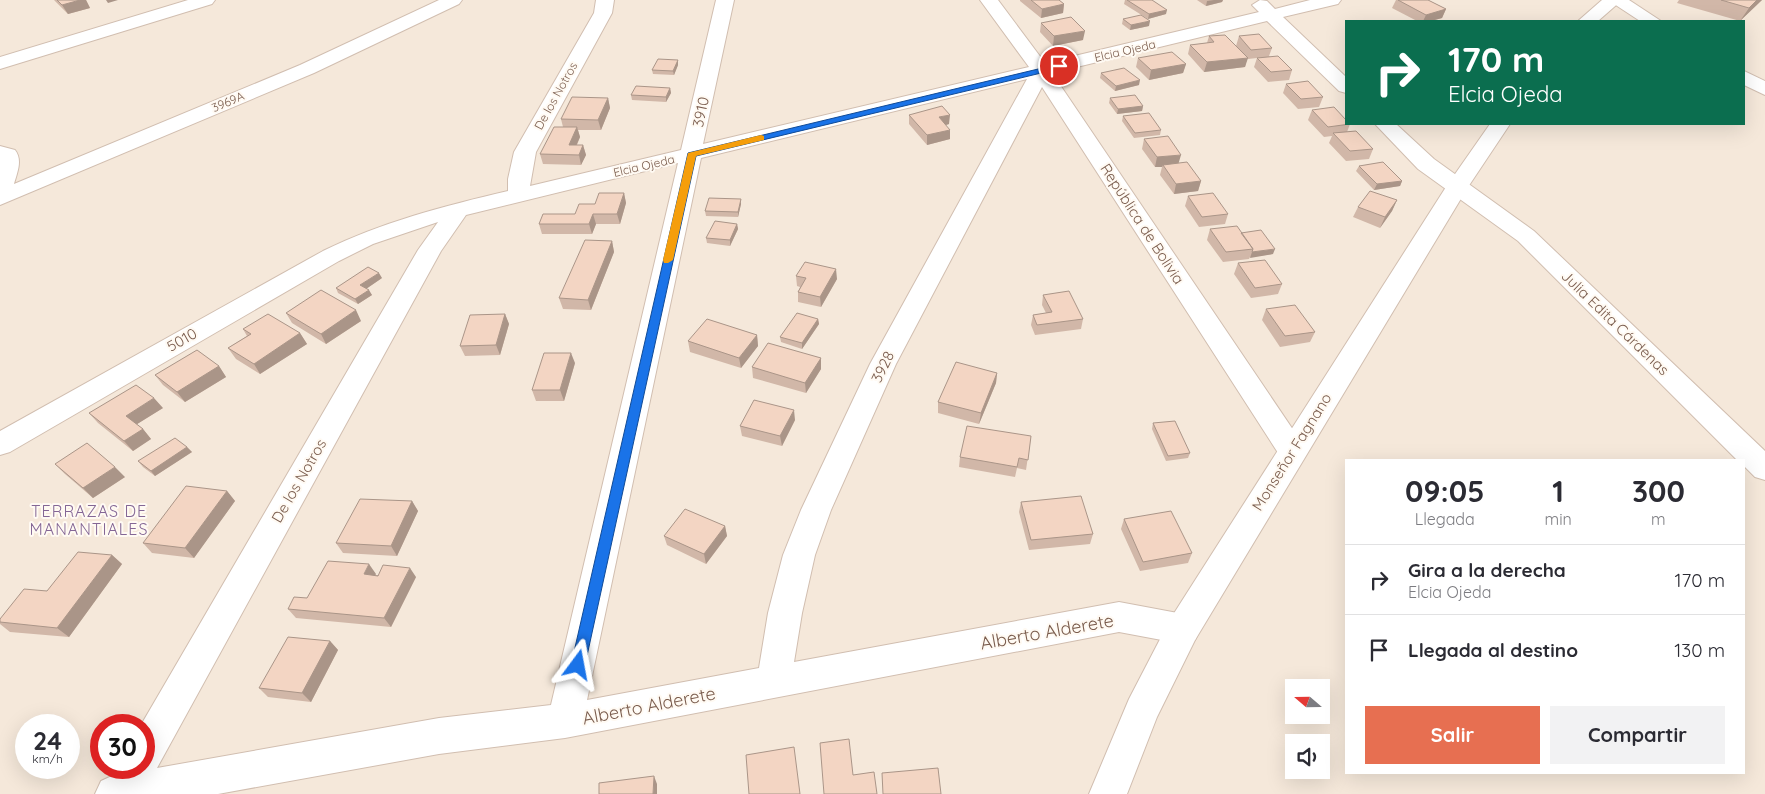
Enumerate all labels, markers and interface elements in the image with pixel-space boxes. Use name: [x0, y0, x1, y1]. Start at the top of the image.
street label: Elcia Ojeda: [1093, 36, 1157, 65]
text: 170 m: [1448, 37, 1544, 81]
icon: right: [1365, 40, 1430, 105]
pin: [1038, 45, 1080, 87]
icon: arrive: [1045, 52, 1073, 80]
street label: De los Notros: [531, 59, 580, 132]
text: Elcia Ojeda: [1448, 80, 1563, 108]
street label: 3969A: [209, 88, 247, 115]
street label: 3910: [688, 95, 713, 129]
street label: Elcia Ojeda: [612, 151, 676, 180]
street label: República de Bolivia: [1096, 160, 1189, 288]
street label: Julia Edita Cárdenas: [1557, 266, 1673, 379]
street label: 5010: [163, 323, 200, 356]
street label: 3928: [867, 348, 898, 386]
street label: Monseñor Fagnano: [1248, 389, 1336, 514]
street label: De los Notros: [267, 435, 330, 526]
text: 09:05: [1405, 472, 1484, 510]
text: 1: [1552, 472, 1564, 510]
text: 300: [1632, 472, 1685, 510]
district label: TERRAZAS DE MANANTIALES: [30, 501, 148, 539]
text: Llegada: [1415, 509, 1475, 529]
text: min: [1545, 509, 1572, 529]
text: m: [1651, 509, 1666, 529]
text: Gira a la derecha: [1408, 558, 1566, 582]
icon: right: [1365, 566, 1393, 594]
text: 170 m: [1674, 568, 1725, 592]
text: Elcia Ojeda: [1408, 582, 1491, 602]
street label: Alberto Alderete: [978, 608, 1115, 655]
icon: arrive: [1365, 636, 1393, 664]
position arrow: [551, 638, 603, 690]
text: Llegada al destino: [1408, 638, 1578, 662]
text: 130 m: [1674, 638, 1725, 662]
north arrow: [1285, 679, 1330, 724]
map controls: [1285, 679, 1330, 779]
street label: Alberto Alderete: [580, 681, 717, 730]
button: Salir: [1365, 706, 1540, 764]
button: Compartir: [1550, 706, 1725, 764]
speed limit sign: 30: [90, 714, 155, 779]
text: 24: [33, 725, 62, 756]
button: sound: [1285, 734, 1330, 779]
text: km/h: [32, 751, 63, 766]

